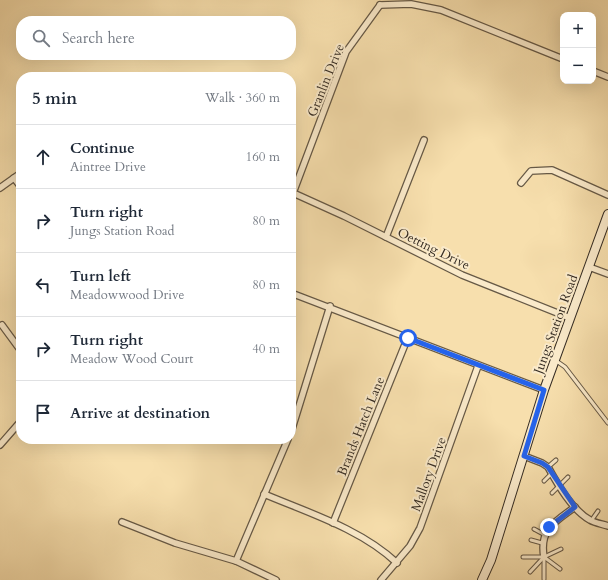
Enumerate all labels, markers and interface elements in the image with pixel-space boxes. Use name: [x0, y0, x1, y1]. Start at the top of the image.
map controls: [560, 12, 596, 84]
button: +: [560, 12, 596, 48]
search box: [16, 16, 296, 60]
icon: search: [30, 27, 52, 49]
text: Search here: [62, 28, 135, 48]
street label: Granlin Drive: [303, 41, 349, 120]
button: −: [560, 48, 596, 84]
text: 5 min: [32, 87, 77, 110]
text: Walk · 360 m: [205, 89, 280, 107]
text: Continue: [70, 138, 135, 158]
icon: ahead: [32, 146, 54, 168]
text: 160 m: [246, 148, 280, 166]
text: Aintree Drive: [70, 158, 146, 176]
text: Turn right: [70, 202, 143, 222]
icon: right: [32, 210, 54, 232]
text: 80 m: [252, 212, 280, 230]
text: Jungs Station Road: [70, 222, 175, 240]
street label: Oetting Drive: [394, 224, 473, 274]
text: Turn left: [70, 266, 131, 286]
street label: Jungs Station Road: [529, 272, 582, 378]
icon: left: [32, 274, 54, 296]
text: 80 m: [252, 276, 280, 294]
text: Meadowwood Drive: [70, 286, 184, 304]
route start: [399, 329, 417, 347]
text: Turn right: [70, 330, 143, 350]
icon: right: [32, 338, 54, 360]
text: 40 m: [252, 340, 280, 358]
text: Meadow Wood Court: [70, 350, 193, 368]
street label: Brands Hatch Lane: [333, 374, 389, 479]
icon: arrive: [32, 402, 54, 424]
text: Arrive at destination: [70, 403, 210, 423]
street label: Mallory Drive: [407, 435, 451, 514]
route end: [540, 518, 558, 536]

